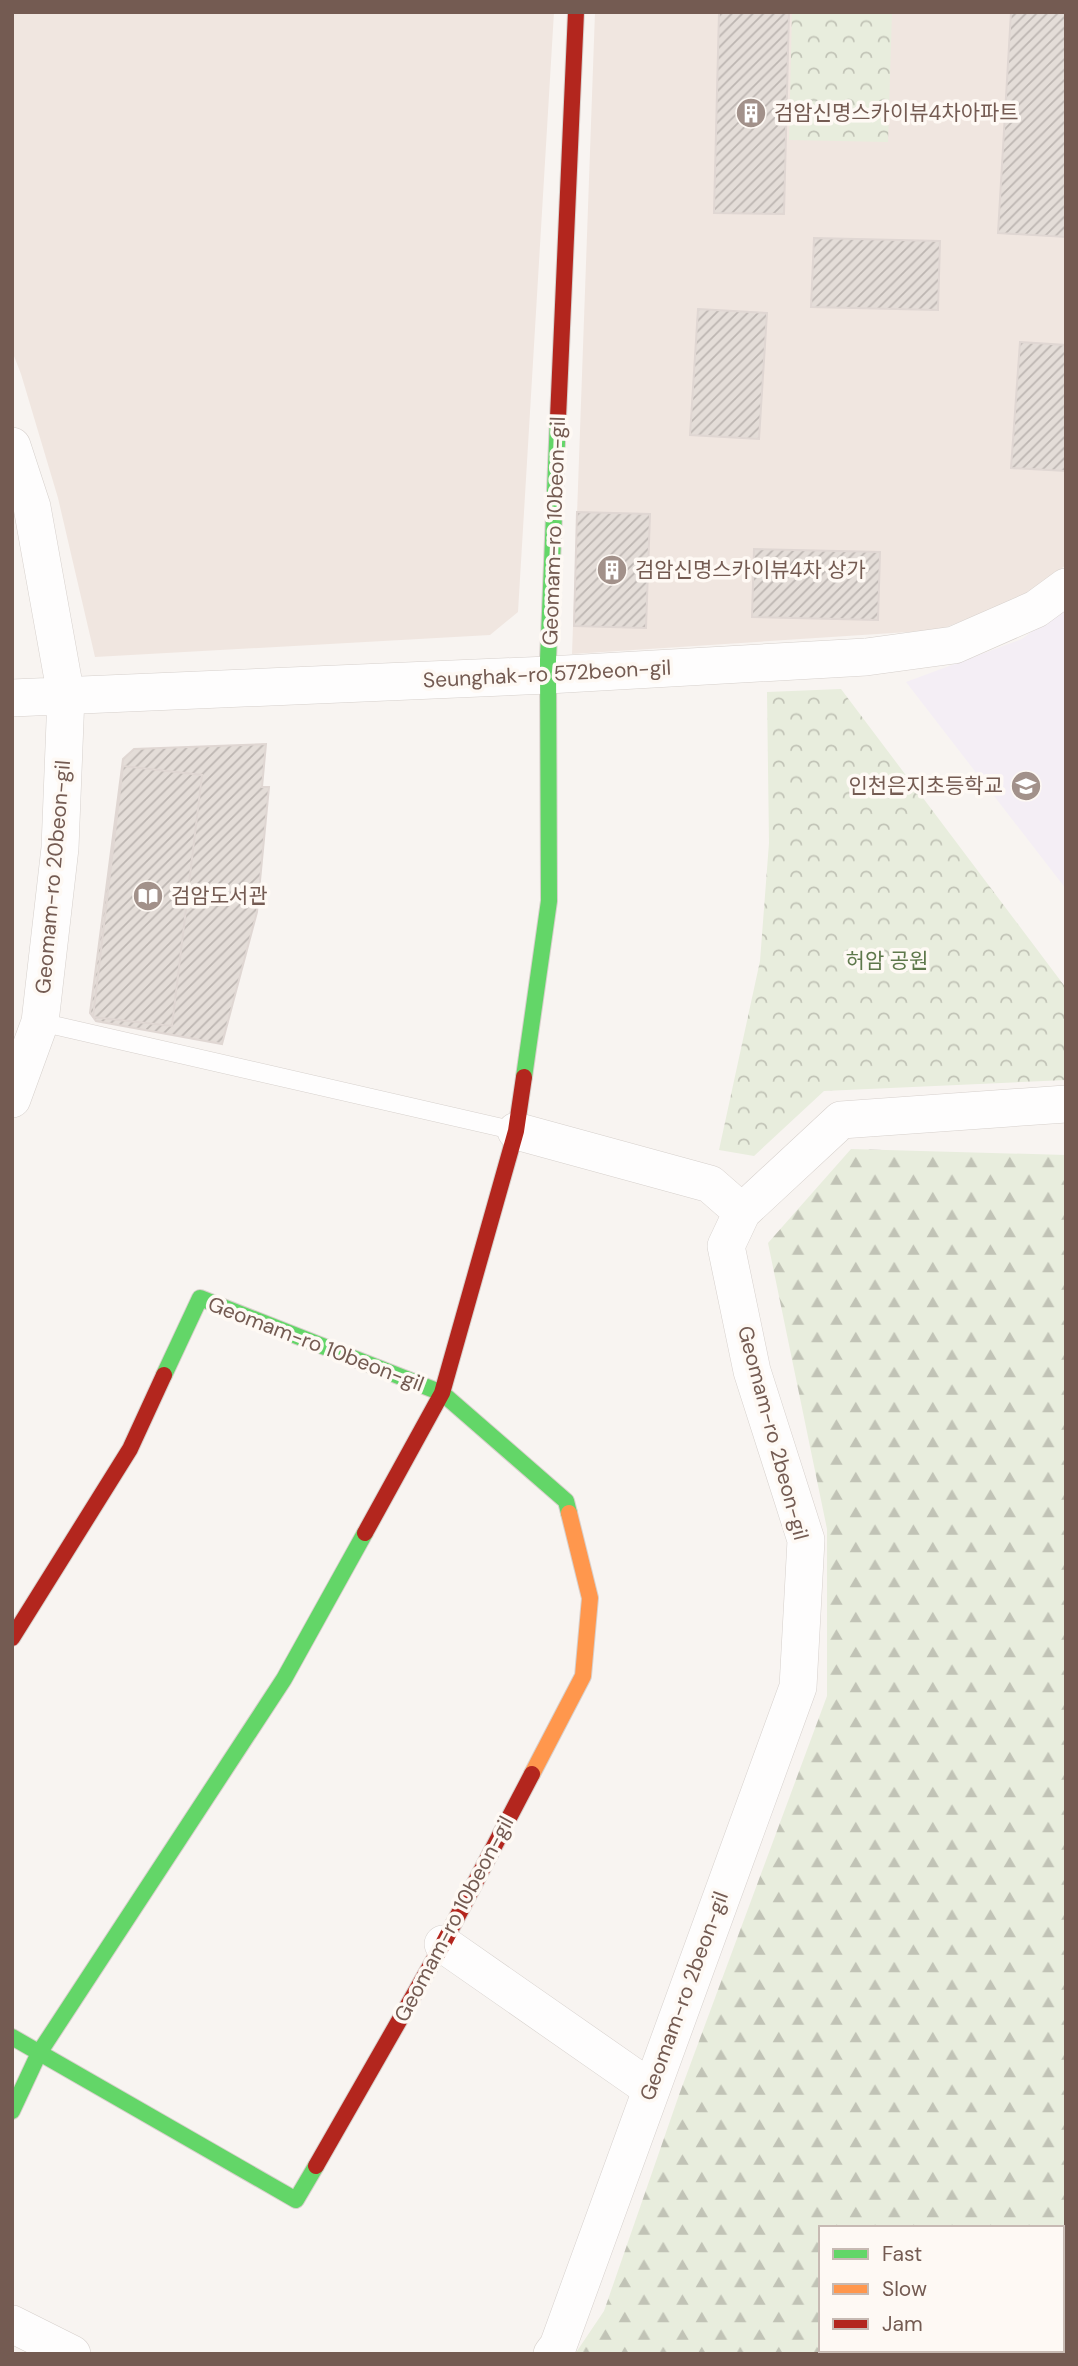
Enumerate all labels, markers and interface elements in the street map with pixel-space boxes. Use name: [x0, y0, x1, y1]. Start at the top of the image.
building icon: 검암신명스카이뷰4차아파트: [734, 96, 768, 130]
place label: 검암신명스카이뷰4차아파트: [774, 99, 1019, 127]
street label: Geomam-ro 10beon-gil: [536, 416, 572, 646]
building icon: 검암신명스카이뷰4차 상가: [595, 553, 629, 587]
place label: 검암신명스카이뷰4차 상가: [635, 556, 866, 584]
street label: Seunghak-ro 572beon-gil: [422, 654, 672, 694]
street label: Geomam-ro 20beon-gil: [29, 759, 77, 995]
school or university icon: 인천은지초등학교: [1009, 769, 1043, 803]
place label: 인천은지초등학교: [848, 772, 1003, 800]
library icon: 검암도서관: [131, 879, 165, 913]
place label: 검암도서관: [171, 882, 268, 910]
park label: 허암 공원: [846, 947, 928, 975]
street label: Geomam-ro 10beon-gil: [204, 1290, 428, 1398]
street label: Geomam-ro 2beon-gil: [731, 1323, 815, 1543]
street label: Geomam-ro 10beon-gil: [388, 1811, 520, 2027]
street label: Geomam-ro 2beon-gil: [633, 1888, 735, 2104]
legend: [819, 2226, 1064, 2352]
text: Fast: [882, 2240, 922, 2268]
text: Slow: [882, 2275, 927, 2303]
text: Jam: [882, 2310, 923, 2338]

